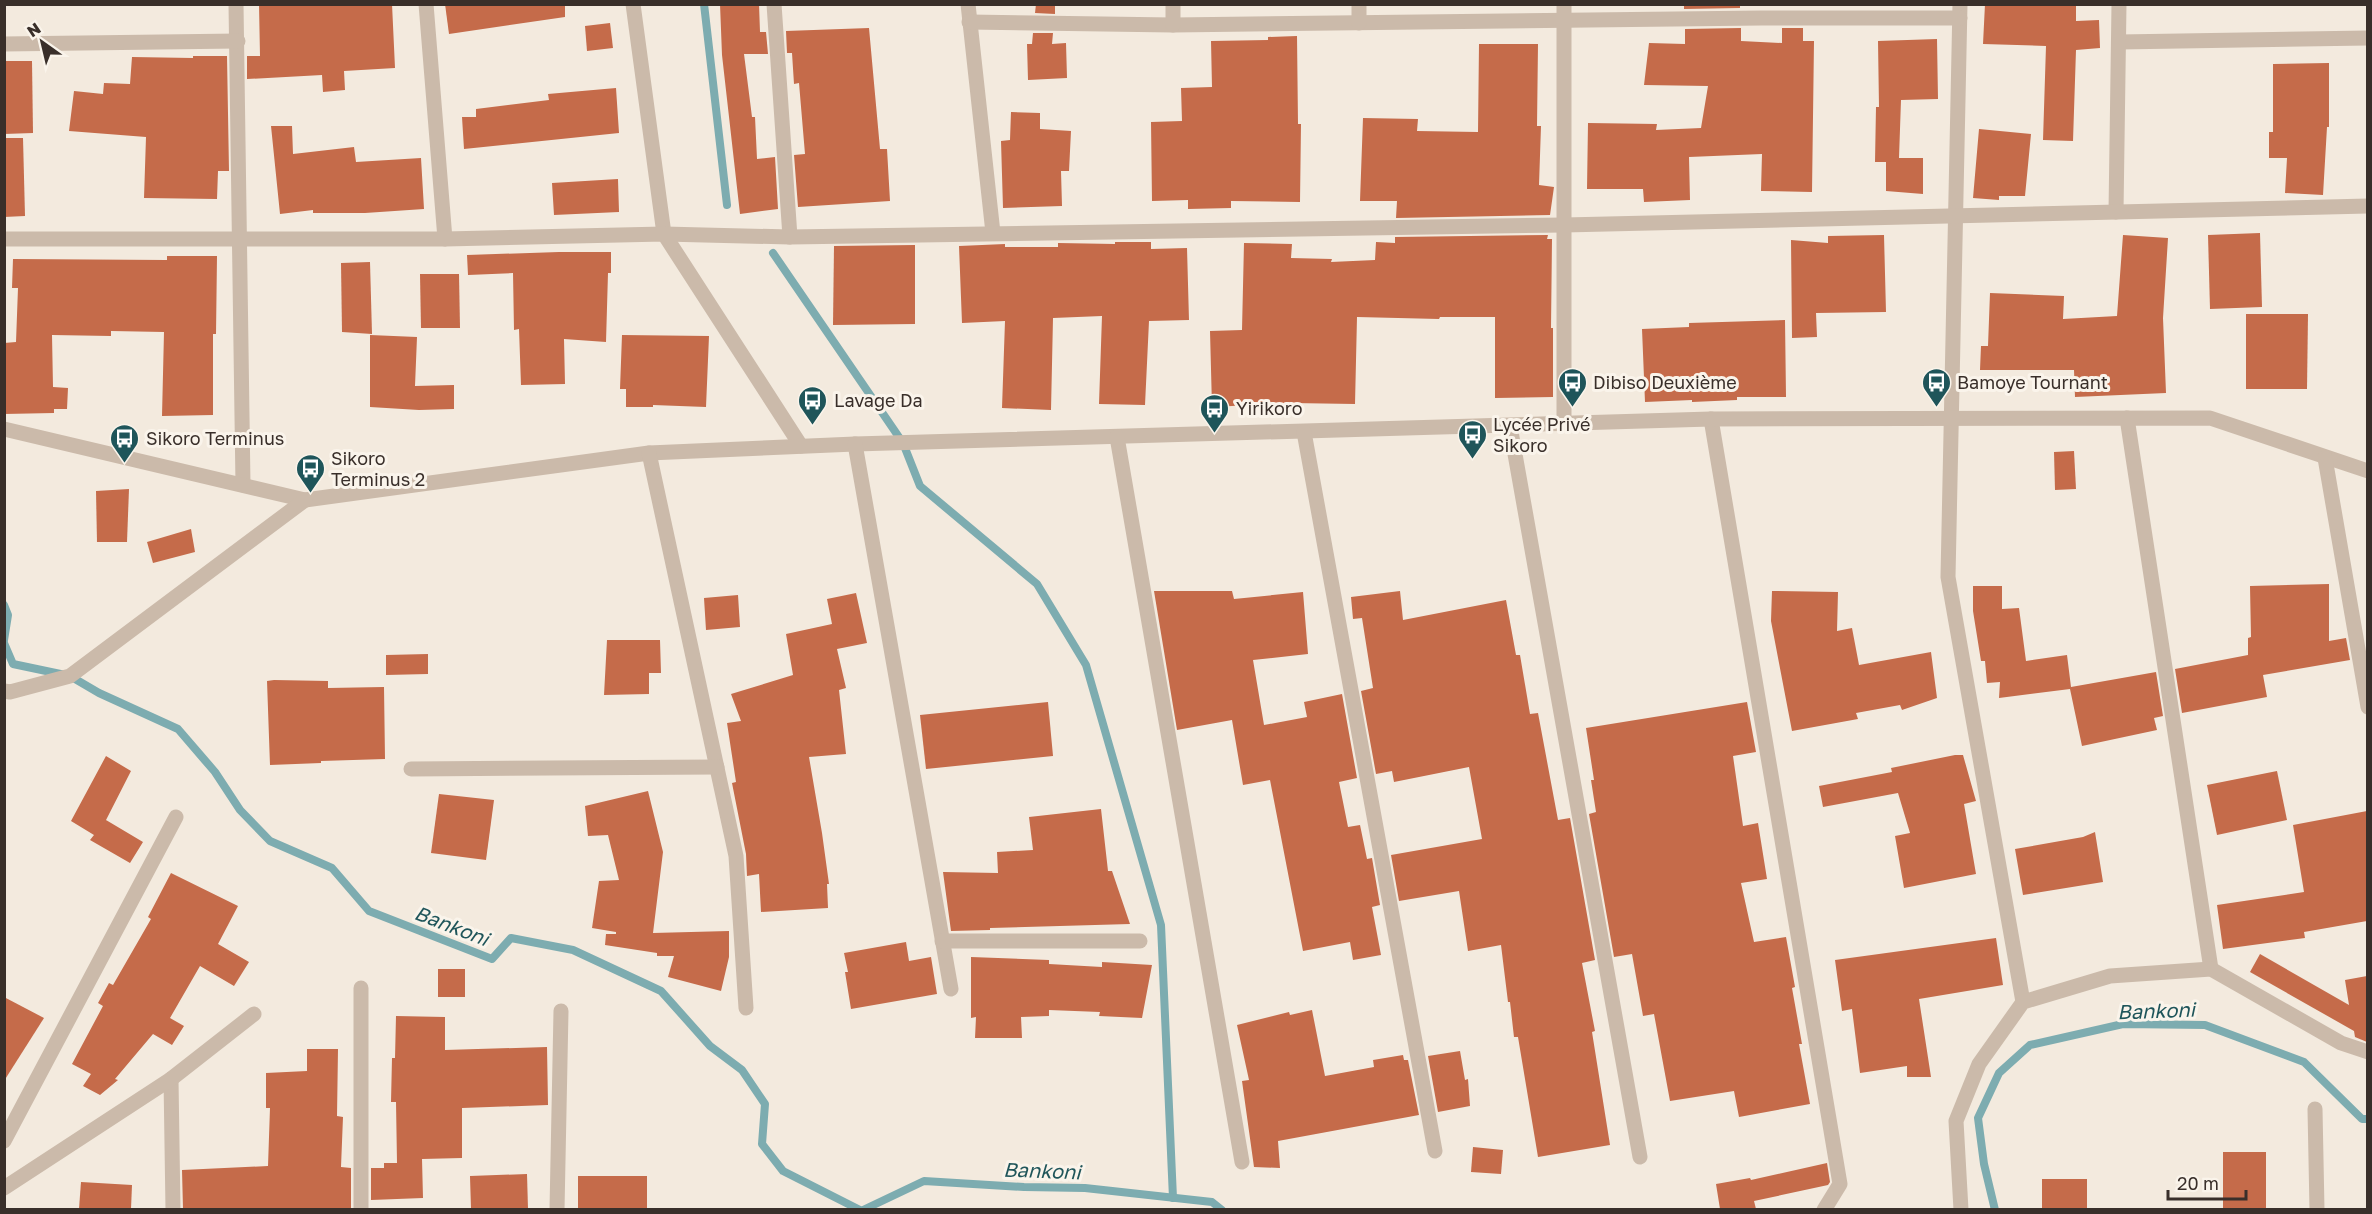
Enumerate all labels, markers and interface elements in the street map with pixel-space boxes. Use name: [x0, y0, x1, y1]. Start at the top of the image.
north arrow: [12, 12, 72, 72]
text: N: [23, 18, 44, 41]
bus stop icon: Dibiso Deuxième: [1556, 366, 1588, 408]
bus stop icon: Bamoye Tournant: [1920, 366, 1952, 408]
place label: Dibiso Deuxième: [1593, 371, 1737, 393]
place label: Bamoye Tournant: [1957, 371, 2108, 393]
bus stop icon: Lavage Da: [797, 384, 829, 426]
place label: Lavage Da: [834, 389, 923, 411]
bus stop icon: Yirikoro: [1199, 392, 1231, 434]
place label: Yirikoro: [1236, 397, 1302, 419]
place label: Lycée Privé Sikoro: [1493, 413, 1591, 456]
bus stop icon: Lycée Privé Sikoro: [1456, 418, 1488, 460]
bus stop icon: Sikoro Terminus: [109, 422, 141, 464]
place label: Sikoro Terminus: [146, 427, 284, 449]
place label: Sikoro Terminus 2: [331, 447, 425, 490]
bus stop icon: Sikoro Terminus 2: [294, 452, 326, 494]
water label: Bankoni: [411, 900, 495, 951]
water label: Bankoni: [2117, 997, 2198, 1023]
water label: Bankoni: [1003, 1157, 1084, 1183]
scale bar: [2168, 1163, 2246, 1201]
text: 20 m: [2177, 1172, 2219, 1194]

